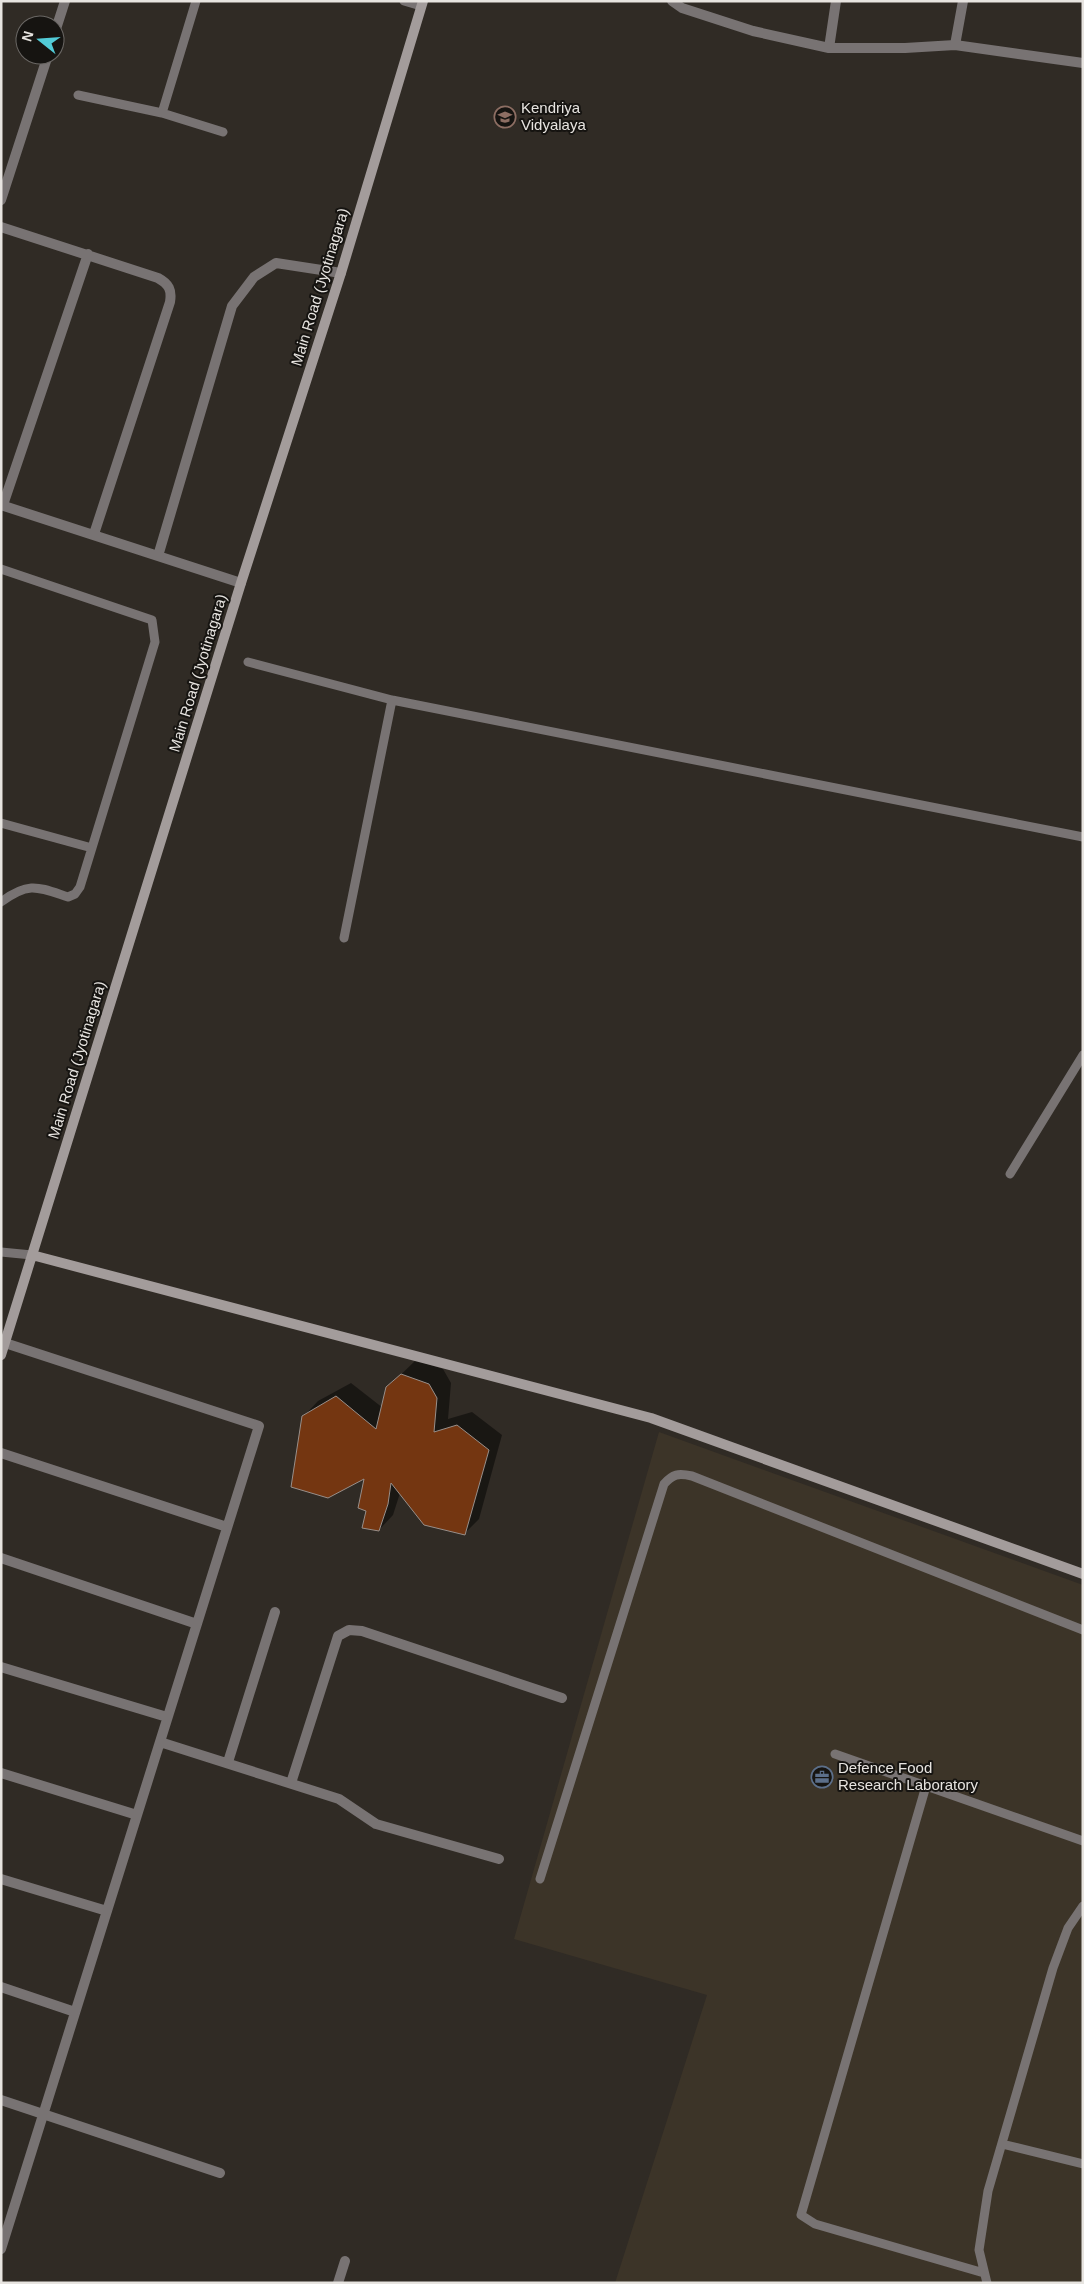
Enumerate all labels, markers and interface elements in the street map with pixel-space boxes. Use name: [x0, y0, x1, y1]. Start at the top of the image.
north arrow: [15, 15, 65, 65]
text: N: [18, 29, 37, 43]
place label: Kendriya Vidyalaya: [521, 99, 586, 133]
school or university icon: Kendriya Vidyalaya: [493, 105, 517, 129]
street label: Main Road (Jyotinagara): [287, 206, 352, 368]
street label: Main Road (Jyotinagara): [165, 592, 230, 754]
street label: Main Road (Jyotinagara): [44, 979, 109, 1141]
place label: Defence Food Research Laboratory: [838, 1759, 979, 1793]
office icon: Defence Food Research Laboratory: [810, 1765, 834, 1789]

